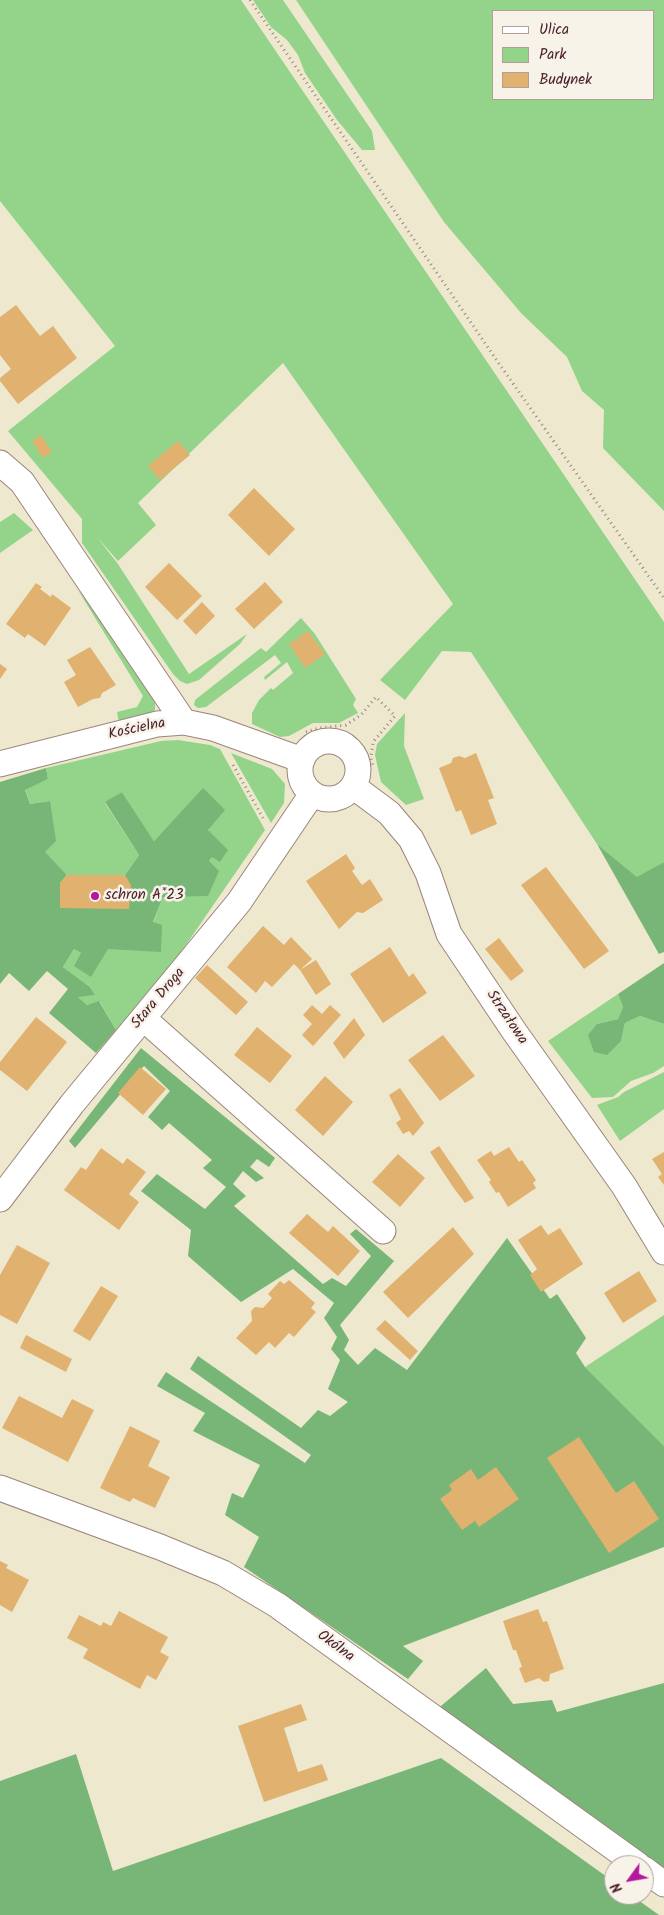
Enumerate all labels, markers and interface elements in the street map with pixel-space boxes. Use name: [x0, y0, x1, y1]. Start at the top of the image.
legend: [492, 10, 654, 100]
text: Ulica: [539, 18, 569, 42]
text: Park: [539, 43, 566, 67]
text: Budynek: [539, 68, 592, 92]
street label: Kościelna: [107, 715, 167, 745]
place label: schron A*23: [105, 887, 184, 905]
marker: schron A*23: [89, 890, 101, 902]
street label: Stara Droga: [128, 965, 190, 1033]
street label: Strzałowa: [481, 987, 531, 1049]
street label: Okólna: [313, 1627, 357, 1667]
north arrow: [604, 1855, 654, 1905]
text: N: [605, 1878, 629, 1897]

